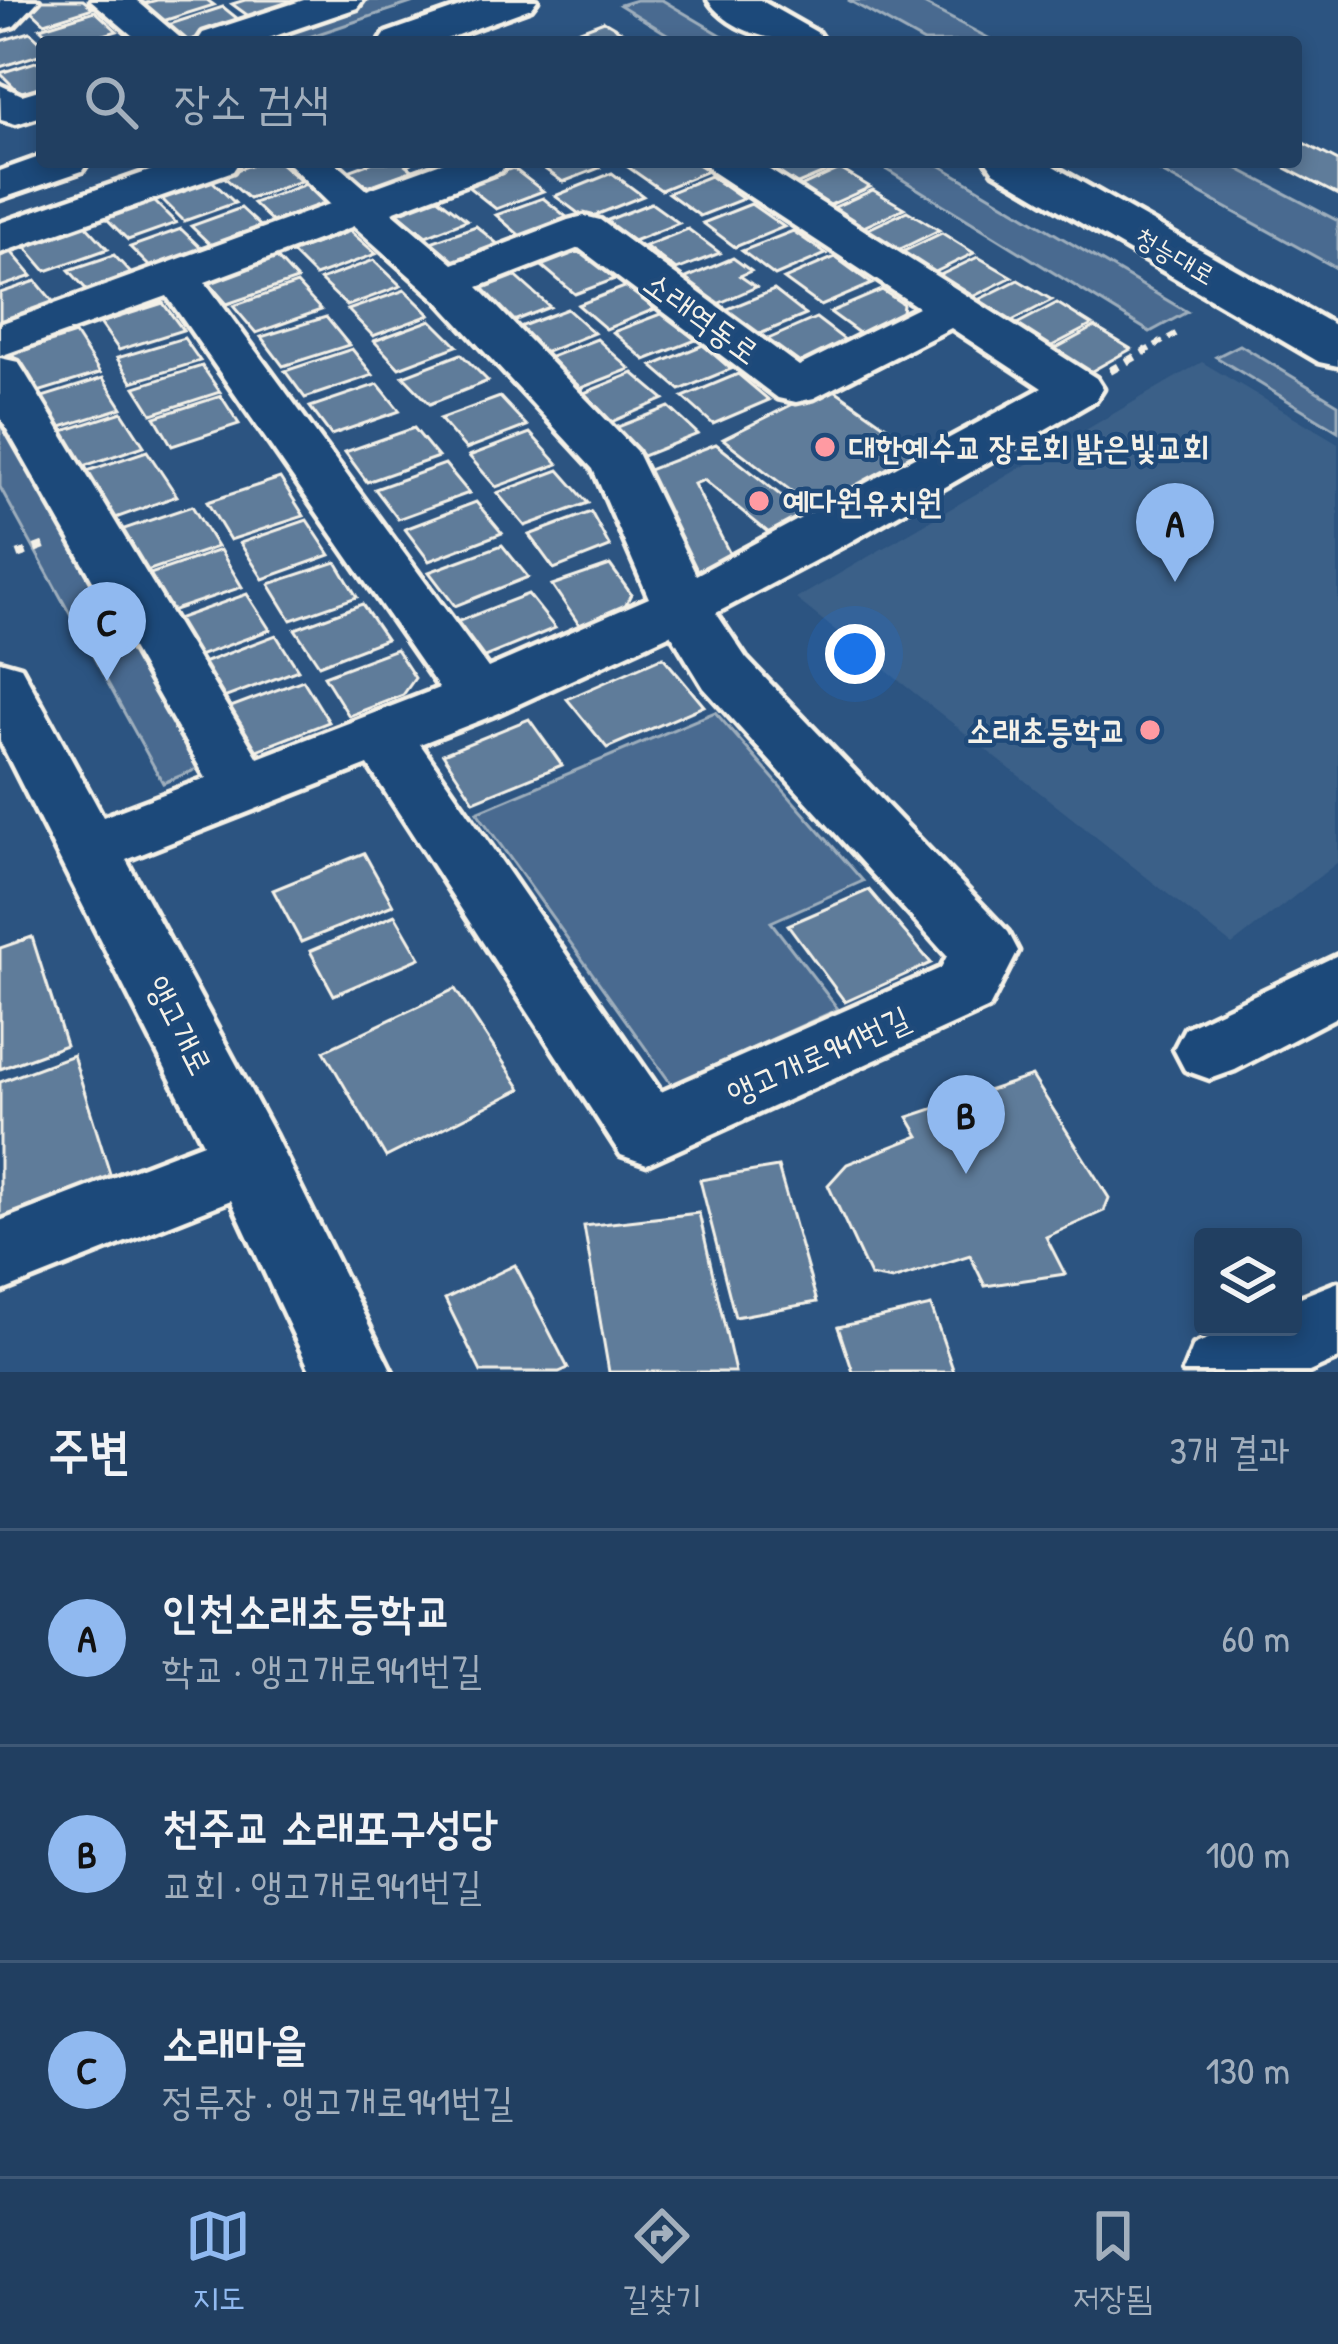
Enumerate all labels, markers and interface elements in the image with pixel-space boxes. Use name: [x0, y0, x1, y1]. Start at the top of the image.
search box: [36, 36, 1302, 168]
icon: search: [78, 69, 144, 135]
text: 장소 검색: [174, 71, 329, 132]
street label: 청능대로: [1129, 218, 1222, 292]
street label: 소래역동로: [635, 260, 769, 374]
place label: 대한예수교 장로회 밝은빛교회: [849, 425, 1209, 469]
marker: 대한예수교 장로회 밝은빛교회: [812, 434, 838, 460]
place label: 예다원유치원: [783, 479, 942, 523]
pin: A: [1136, 483, 1214, 582]
marker: 예다원유치원: [746, 488, 772, 514]
pin: C: [68, 582, 146, 681]
your location: [825, 624, 885, 684]
place label: 소래초등학교: [967, 708, 1126, 752]
marker: 소래초등학교: [1137, 717, 1163, 743]
street label: 앵고개로: [136, 968, 224, 1082]
street label: 앵고개로941번길: [720, 995, 916, 1115]
pin: B: [927, 1075, 1005, 1174]
map controls: [1194, 1228, 1302, 1336]
button: layers: [1194, 1228, 1302, 1336]
text: 주변: [48, 1415, 130, 1484]
text: 3개 결과: [1169, 1423, 1290, 1476]
text: 인천소래초등학교: [162, 1580, 452, 1641]
text: A: [77, 1611, 97, 1664]
text: 60 m: [1221, 1611, 1290, 1664]
text: 학교 · 앵고개로941번길: [162, 1642, 482, 1695]
text: 천주교 소래포구성당: [162, 1796, 498, 1857]
text: B: [77, 1827, 97, 1880]
text: 100 m: [1205, 1827, 1290, 1880]
text: 교회 · 앵고개로941번길: [162, 1858, 482, 1911]
text: 소래마을: [162, 2012, 307, 2073]
text: C: [76, 2043, 98, 2096]
text: 130 m: [1205, 2043, 1290, 2096]
text: 정류장 · 앵고개로941번길: [162, 2074, 513, 2127]
tab: 지도: [185, 2203, 251, 2320]
tab: 길찾기: [622, 2203, 702, 2320]
tab: 저장됨: [1073, 2203, 1153, 2320]

